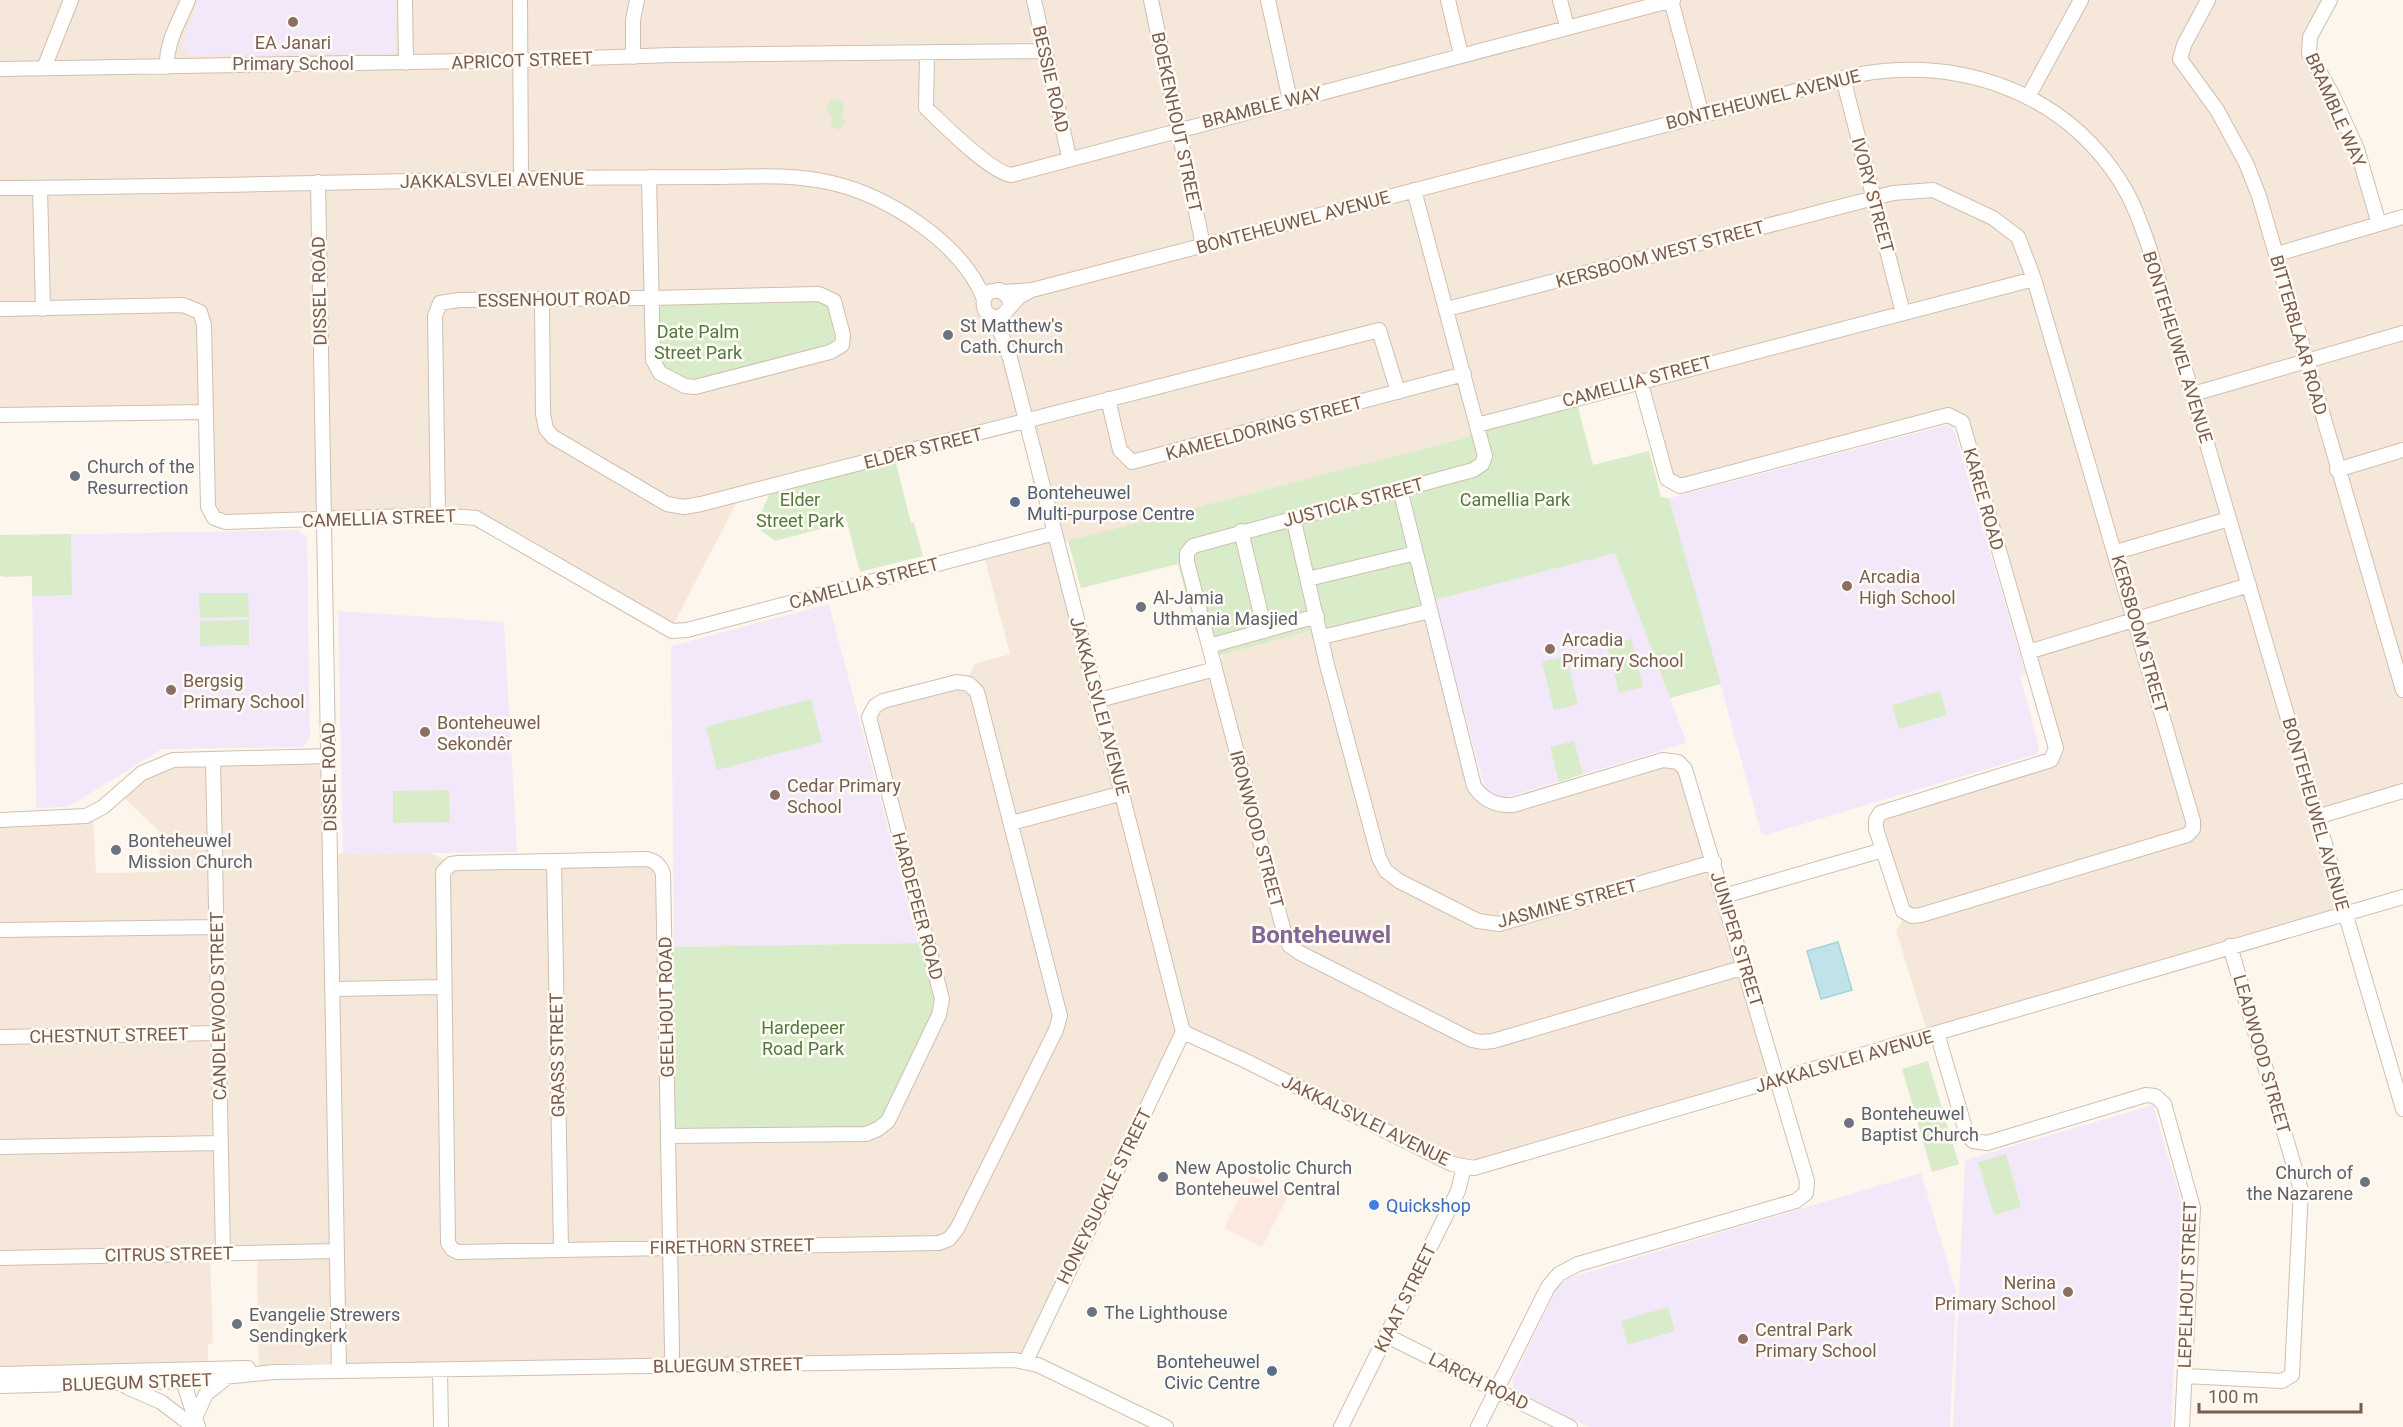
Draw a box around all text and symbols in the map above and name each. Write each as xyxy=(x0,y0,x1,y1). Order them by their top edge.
marker: EA Janari Primary School xyxy=(286,15,300,29)
street label: BESSIE ROAD xyxy=(1028,23,1074,135)
street label: BOEKENHOUT STREET xyxy=(1148,30,1206,214)
place label: EA Janari Primary School xyxy=(232,32,354,74)
street label: APRICOT STREET xyxy=(451,47,593,73)
street label: BRAMBLE WAY xyxy=(2301,50,2371,170)
street label: BONTEHEUWEL AVENUE xyxy=(1664,65,1862,133)
street label: BRAMBLE WAY xyxy=(1200,82,1324,132)
street label: IVORY STREET xyxy=(1848,135,1899,255)
street label: JAKKALSVLEI AVENUE xyxy=(400,168,584,192)
street label: BONTEHEUWEL AVENUE xyxy=(1194,186,1392,258)
street label: KERSBOOM WEST STREET xyxy=(1553,216,1767,292)
street label: DISSEL ROAD xyxy=(308,236,330,346)
street label: BONTEHEUWEL AVENUE xyxy=(2139,248,2217,446)
street label: BITTERBLAAR ROAD xyxy=(2266,252,2332,418)
street label: ESSENHOUT ROAD xyxy=(477,287,631,311)
place label: St Matthew's Cath. Church xyxy=(960,315,1063,357)
park label: Date Palm Street Park xyxy=(654,321,743,363)
marker: St Matthew's Cath. Church xyxy=(941,328,955,342)
street label: CAMELLIA STREET xyxy=(1560,351,1714,411)
street label: KAMEELDORING STREET xyxy=(1163,392,1365,464)
street label: ELDER STREET xyxy=(862,423,985,473)
street label: KAREE ROAD xyxy=(1959,445,2009,553)
place label: Church of the Resurrection xyxy=(87,456,195,498)
marker: Church of the Resurrection xyxy=(68,469,82,483)
street label: JUSTICIA STREET xyxy=(1280,473,1426,531)
place label: Bonteheuwel Multi-purpose Centre xyxy=(1027,482,1195,524)
park label: Elder Street Park xyxy=(756,489,845,531)
park label: Camellia Park xyxy=(1460,489,1571,510)
marker: Bonteheuwel Multi-purpose Centre xyxy=(1008,495,1022,509)
street label: CAMELLIA STREET xyxy=(302,505,457,531)
street label: CAMELLIA STREET xyxy=(787,553,941,613)
street label: KERSBOOM STREET xyxy=(2107,553,2173,716)
place label: Arcadia High School xyxy=(1859,566,1956,608)
marker: Arcadia High School xyxy=(1840,579,1854,593)
place label: Al-Jamia Uthmania Masjied xyxy=(1153,587,1298,629)
marker: Al-Jamia Uthmania Masjied xyxy=(1134,600,1148,614)
street label: JAKKALSVLEI AVENUE xyxy=(1066,614,1134,798)
place label: Arcadia Primary School xyxy=(1562,629,1684,671)
marker: Arcadia Primary School xyxy=(1543,642,1557,656)
place label: Bergsig Primary School xyxy=(183,670,305,712)
marker: Bergsig Primary School xyxy=(164,683,178,697)
place label: Bonteheuwel Sekondêr xyxy=(437,712,541,754)
street label: BONTEHEUWEL AVENUE xyxy=(2278,715,2354,913)
street label: DISSEL ROAD xyxy=(318,722,340,832)
marker: Bonteheuwel Sekondêr xyxy=(418,725,432,739)
street label: IRONWOOD STREET xyxy=(1226,748,1288,910)
place label: Cedar Primary School xyxy=(787,775,901,817)
marker: Cedar Primary School xyxy=(768,788,782,802)
place label: Bonteheuwel Mission Church xyxy=(128,830,253,872)
street label: HARDEPEER ROAD xyxy=(888,830,948,982)
marker: Bonteheuwel Mission Church xyxy=(109,843,123,857)
street label: JUNIPER STREET xyxy=(1706,869,1768,1009)
street label: JASMINE STREET xyxy=(1495,874,1640,932)
street label: CANDLEWOOD STREET xyxy=(206,911,230,1101)
district label: Bonteheuwel xyxy=(1251,921,1391,949)
street label: GEELHOUT ROAD xyxy=(654,936,678,1078)
street label: LEADWOOD STREET xyxy=(2229,972,2295,1136)
street label: GRASS STREET xyxy=(545,992,569,1118)
park label: Hardepeer Road Park xyxy=(761,1017,845,1059)
street label: CHESTNUT STREET xyxy=(29,1023,189,1047)
street label: JAKKALSVLEI AVENUE xyxy=(1752,1025,1936,1097)
street label: JAKKALSVLEI AVENUE xyxy=(1279,1070,1453,1170)
place label: Bonteheuwel Baptist Church xyxy=(1861,1103,1979,1145)
street label: HONEYSUCKLE STREET xyxy=(1052,1105,1156,1287)
marker: Bonteheuwel Baptist Church xyxy=(1842,1116,1856,1130)
place label: New Apostolic Church Bonteheuwel Central xyxy=(1175,1157,1352,1199)
place label: Church of the Nazarene xyxy=(2247,1162,2354,1204)
marker: New Apostolic Church Bonteheuwel Central xyxy=(1156,1170,1170,1184)
marker: Church of the Nazarene xyxy=(2358,1175,2372,1189)
place label: Quickshop xyxy=(1386,1195,1471,1216)
marker: Quickshop xyxy=(1367,1198,1381,1212)
street label: LEPELHOUT STREET xyxy=(2174,1201,2200,1369)
street label: FIRETHORN STREET xyxy=(650,1234,815,1258)
street label: KIAAT STREET xyxy=(1370,1240,1440,1355)
street label: CITRUS STREET xyxy=(104,1242,234,1266)
place label: Nerina Primary School xyxy=(1934,1272,2056,1314)
marker: Nerina Primary School xyxy=(2061,1285,2075,1299)
place label: The Lighthouse xyxy=(1104,1302,1228,1323)
place label: Evangelie Strewers Sendingkerk xyxy=(249,1304,400,1346)
marker: The Lighthouse xyxy=(1085,1305,1099,1319)
marker: Evangelie Strewers Sendingkerk xyxy=(230,1317,244,1331)
place label: Central Park Primary School xyxy=(1755,1319,1877,1361)
marker: Central Park Primary School xyxy=(1736,1332,1750,1346)
street label: LARCH ROAD xyxy=(1426,1348,1532,1414)
place label: Bonteheuwel Civic Centre xyxy=(1156,1351,1260,1393)
street label: BLUEGUM STREET xyxy=(653,1353,804,1377)
marker: Bonteheuwel Civic Centre xyxy=(1265,1364,1279,1378)
street label: BLUEGUM STREET xyxy=(61,1369,213,1395)
scale bar xyxy=(2199,1376,2361,1414)
text: 100 m xyxy=(2208,1386,2259,1407)

